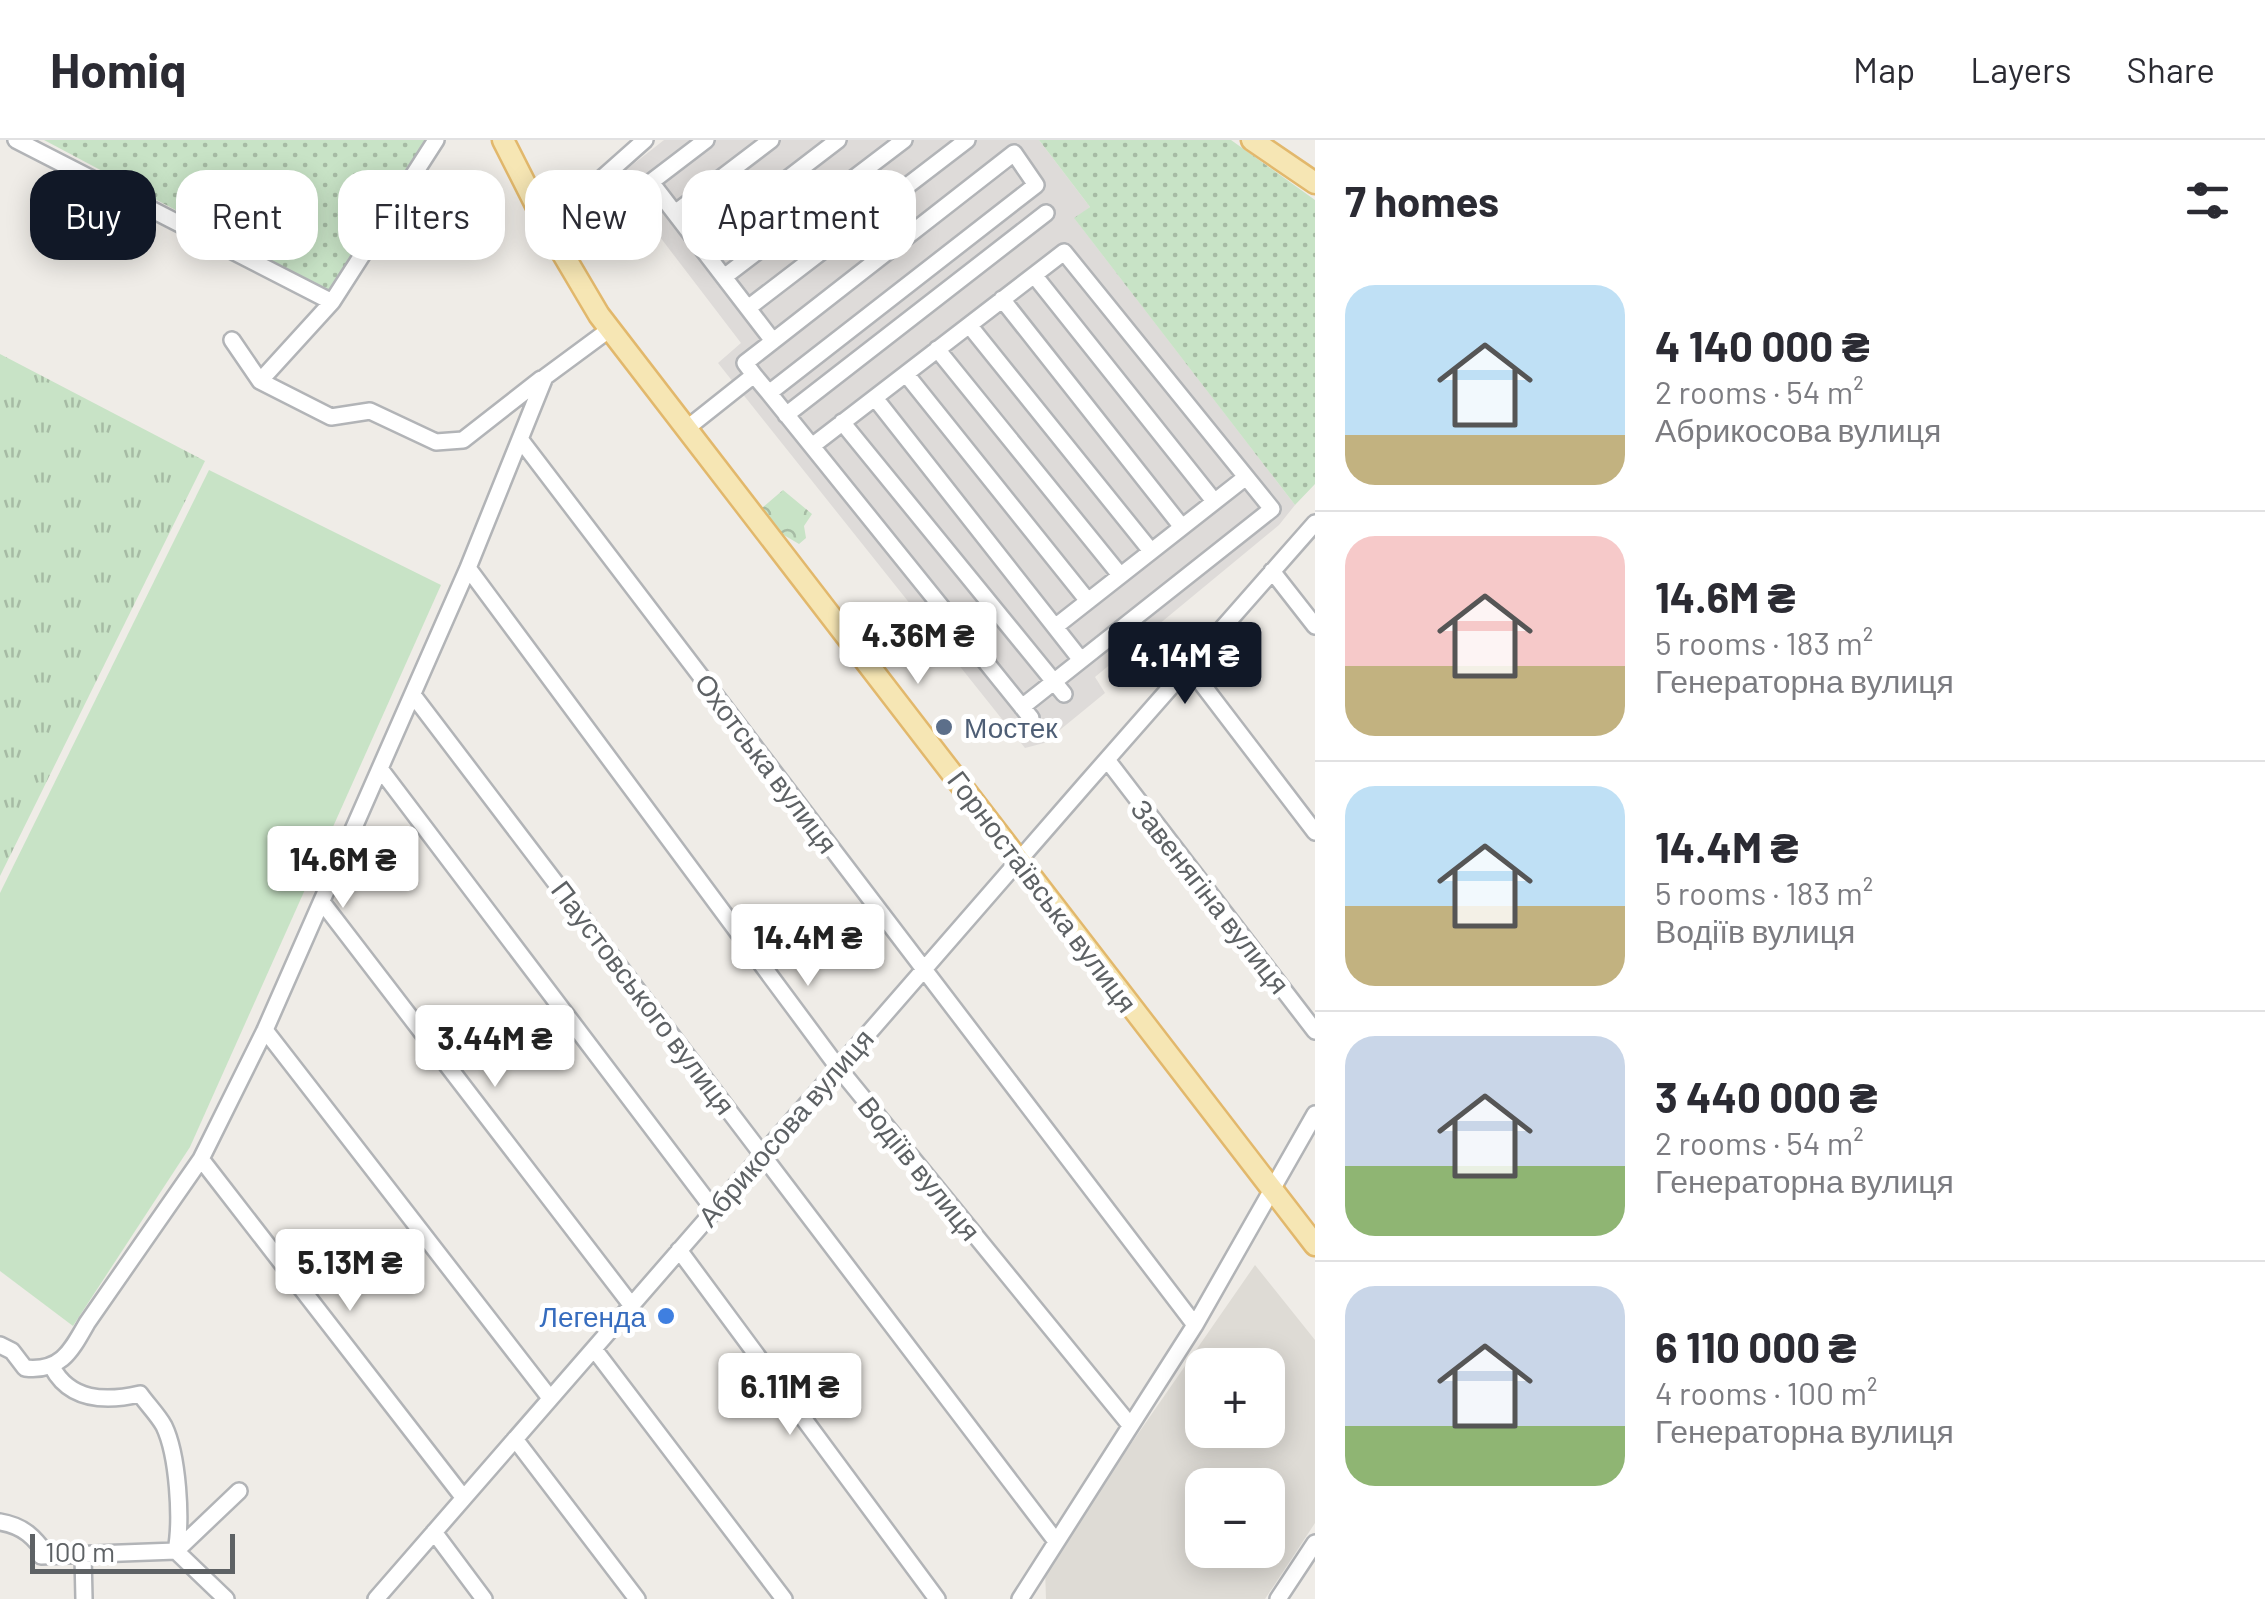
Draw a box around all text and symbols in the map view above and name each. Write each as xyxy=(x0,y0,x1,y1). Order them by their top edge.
text: Homiq xyxy=(50,40,186,98)
text: Map xyxy=(1853,48,1915,90)
text: Layers xyxy=(1970,48,2072,90)
text: Share xyxy=(2127,48,2215,90)
chip: Buy xyxy=(30,170,156,260)
chip: Rent xyxy=(176,170,318,260)
chip: Filters xyxy=(338,170,505,260)
chip: New xyxy=(525,170,662,260)
chip: Apartment xyxy=(682,170,916,260)
icon: filters xyxy=(2180,173,2235,228)
text: 7 homes xyxy=(1345,175,1499,225)
text: 4 140 000 ₴ xyxy=(1655,320,1870,370)
icon: home xyxy=(1425,325,1545,445)
text: 2 rooms · 54 m² xyxy=(1655,372,1864,410)
text: Абрикосова вулиця xyxy=(1655,410,1941,448)
text: 14.6M ₴ xyxy=(1655,571,1796,621)
icon: home xyxy=(1425,576,1545,696)
pin: 4.36M ₴ xyxy=(826,602,1010,687)
text: 4.36M ₴ xyxy=(861,615,975,653)
pin: 4.14M ₴ xyxy=(1093,622,1277,707)
text: 5 rooms · 183 m² xyxy=(1655,623,1873,661)
text: 4.14M ₴ xyxy=(1130,635,1240,673)
text: Генераторна вулиця xyxy=(1655,661,1954,699)
street label: Охотська вулиця xyxy=(688,666,846,860)
place label: Мостек xyxy=(964,710,1058,744)
marker: Мостек xyxy=(933,716,955,738)
street label: Горностаївська вулиця xyxy=(941,764,1145,1018)
street label: Завенягіна вулиця xyxy=(1125,792,1297,1000)
text: 14.4M ₴ xyxy=(1655,821,1798,871)
pin: 14.6M ₴ xyxy=(251,826,435,911)
icon: home xyxy=(1425,826,1545,946)
text: 14.6M ₴ xyxy=(289,839,397,877)
street label: Паустовського вулиця xyxy=(545,873,743,1121)
text: 5 rooms · 183 m² xyxy=(1655,873,1873,911)
pin: 14.4M ₴ xyxy=(716,904,900,989)
text: Водіїв вулиця xyxy=(1655,911,1855,949)
text: 14.4M ₴ xyxy=(753,917,863,955)
pin: 3.44M ₴ xyxy=(403,1005,587,1090)
text: 3.44M ₴ xyxy=(437,1018,553,1056)
street label: Абрикосова вулиця xyxy=(690,1021,880,1233)
text: 3 440 000 ₴ xyxy=(1655,1071,1877,1121)
icon: home xyxy=(1425,1076,1545,1196)
street label: Водіїв вулиця xyxy=(852,1089,988,1247)
text: 2 rooms · 54 m² xyxy=(1655,1123,1864,1161)
text: Генераторна вулиця xyxy=(1655,1161,1954,1199)
pin: 5.13M ₴ xyxy=(258,1229,442,1314)
text: 5.13M ₴ xyxy=(297,1242,403,1280)
place label: Легенда xyxy=(540,1299,646,1333)
marker: Легенда xyxy=(655,1305,677,1327)
text: 6 110 000 ₴ xyxy=(1655,1321,1857,1371)
icon: home xyxy=(1425,1326,1545,1446)
map controls xyxy=(1185,1348,1285,1568)
button: + xyxy=(1185,1348,1285,1448)
pin: 6.11M ₴ xyxy=(698,1353,882,1438)
text: 6.11M ₴ xyxy=(740,1366,840,1404)
text: 4 rooms · 100 m² xyxy=(1655,1373,1877,1411)
text: Генераторна вулиця xyxy=(1655,1411,1954,1449)
button: − xyxy=(1185,1468,1285,1568)
scale bar xyxy=(30,1529,235,1574)
text: 100 m xyxy=(45,1534,115,1568)

